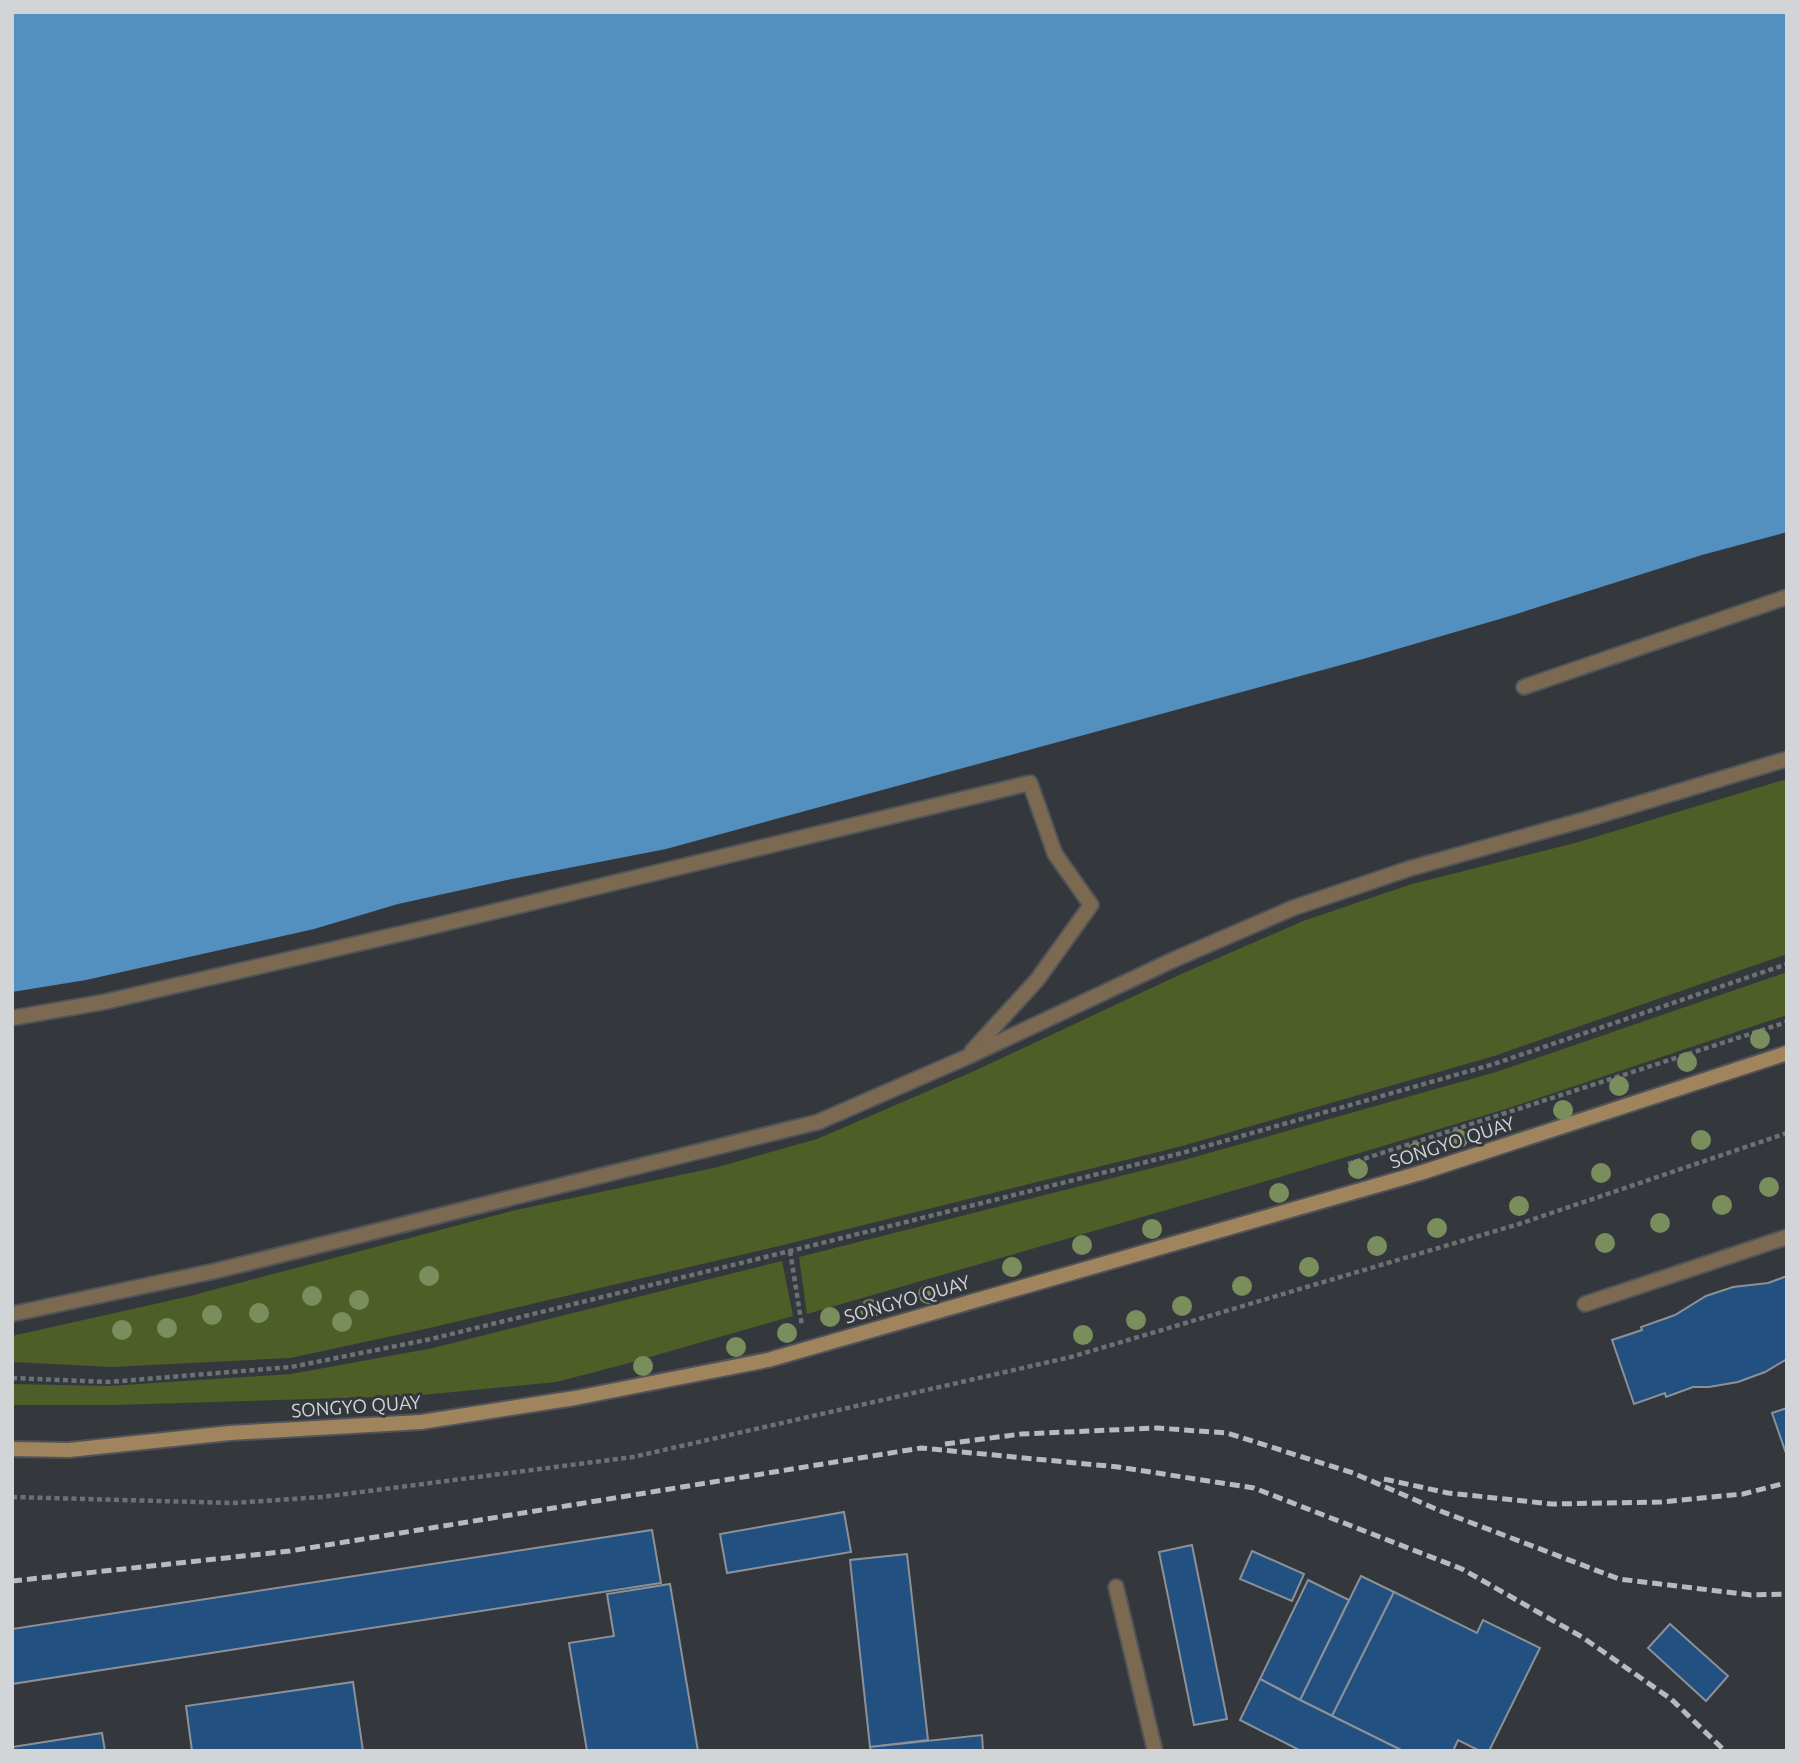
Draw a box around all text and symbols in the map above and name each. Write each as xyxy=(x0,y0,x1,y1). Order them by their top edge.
street label: SONGYO QUAY xyxy=(1387,1111,1517,1173)
street label: SONGYO QUAY xyxy=(841,1271,973,1327)
street label: SONGYO QUAY xyxy=(290,1390,422,1422)

